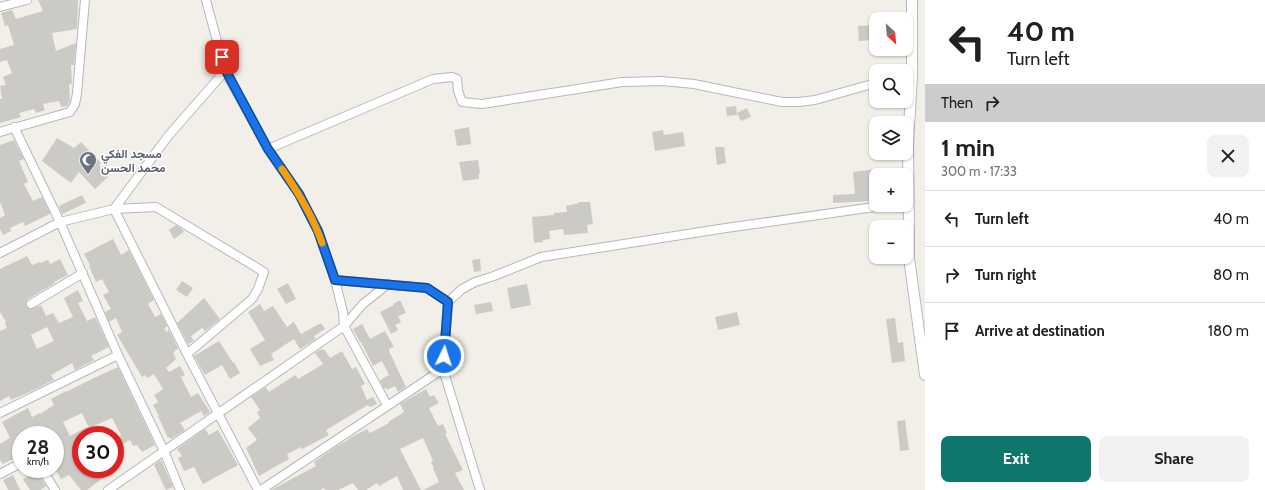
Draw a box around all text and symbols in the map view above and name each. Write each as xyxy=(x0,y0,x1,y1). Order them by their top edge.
north arrow xyxy=(869,12,913,56)
map controls xyxy=(869,12,913,264)
text: 40 m xyxy=(1007,14,1075,48)
icon: left xyxy=(941,16,993,68)
pin xyxy=(205,40,239,74)
icon: arrive xyxy=(211,46,233,68)
text: Turn left xyxy=(1007,48,1070,70)
button: search xyxy=(869,64,913,108)
icon: right xyxy=(981,92,1003,114)
text: Then xyxy=(941,94,973,112)
button: layers xyxy=(869,116,913,160)
text: 1 min xyxy=(941,133,995,162)
button: close xyxy=(1207,135,1249,177)
place label: مسجد الفكي محمد الحسن xyxy=(101,146,166,175)
mosque icon: مسجد الفكي محمد الحسن xyxy=(78,150,98,175)
text: 300 m · 17:33 xyxy=(941,163,1017,179)
button: + xyxy=(869,168,913,212)
icon: left xyxy=(941,208,963,230)
text: Turn left xyxy=(975,210,1029,228)
text: 40 m xyxy=(1213,210,1249,228)
button: − xyxy=(869,220,913,264)
icon: right xyxy=(941,264,963,286)
text: Turn right xyxy=(975,266,1036,284)
text: 80 m xyxy=(1213,266,1249,284)
icon: arrive xyxy=(941,320,963,342)
text: Arrive at destination xyxy=(975,322,1105,340)
text: 180 m xyxy=(1208,322,1249,340)
position arrow xyxy=(423,335,465,377)
speed limit sign: 30 xyxy=(72,426,124,478)
text: 28 xyxy=(27,435,49,459)
button: Exit xyxy=(941,436,1091,482)
button: Share xyxy=(1099,436,1249,482)
text: km/h xyxy=(27,455,49,468)

